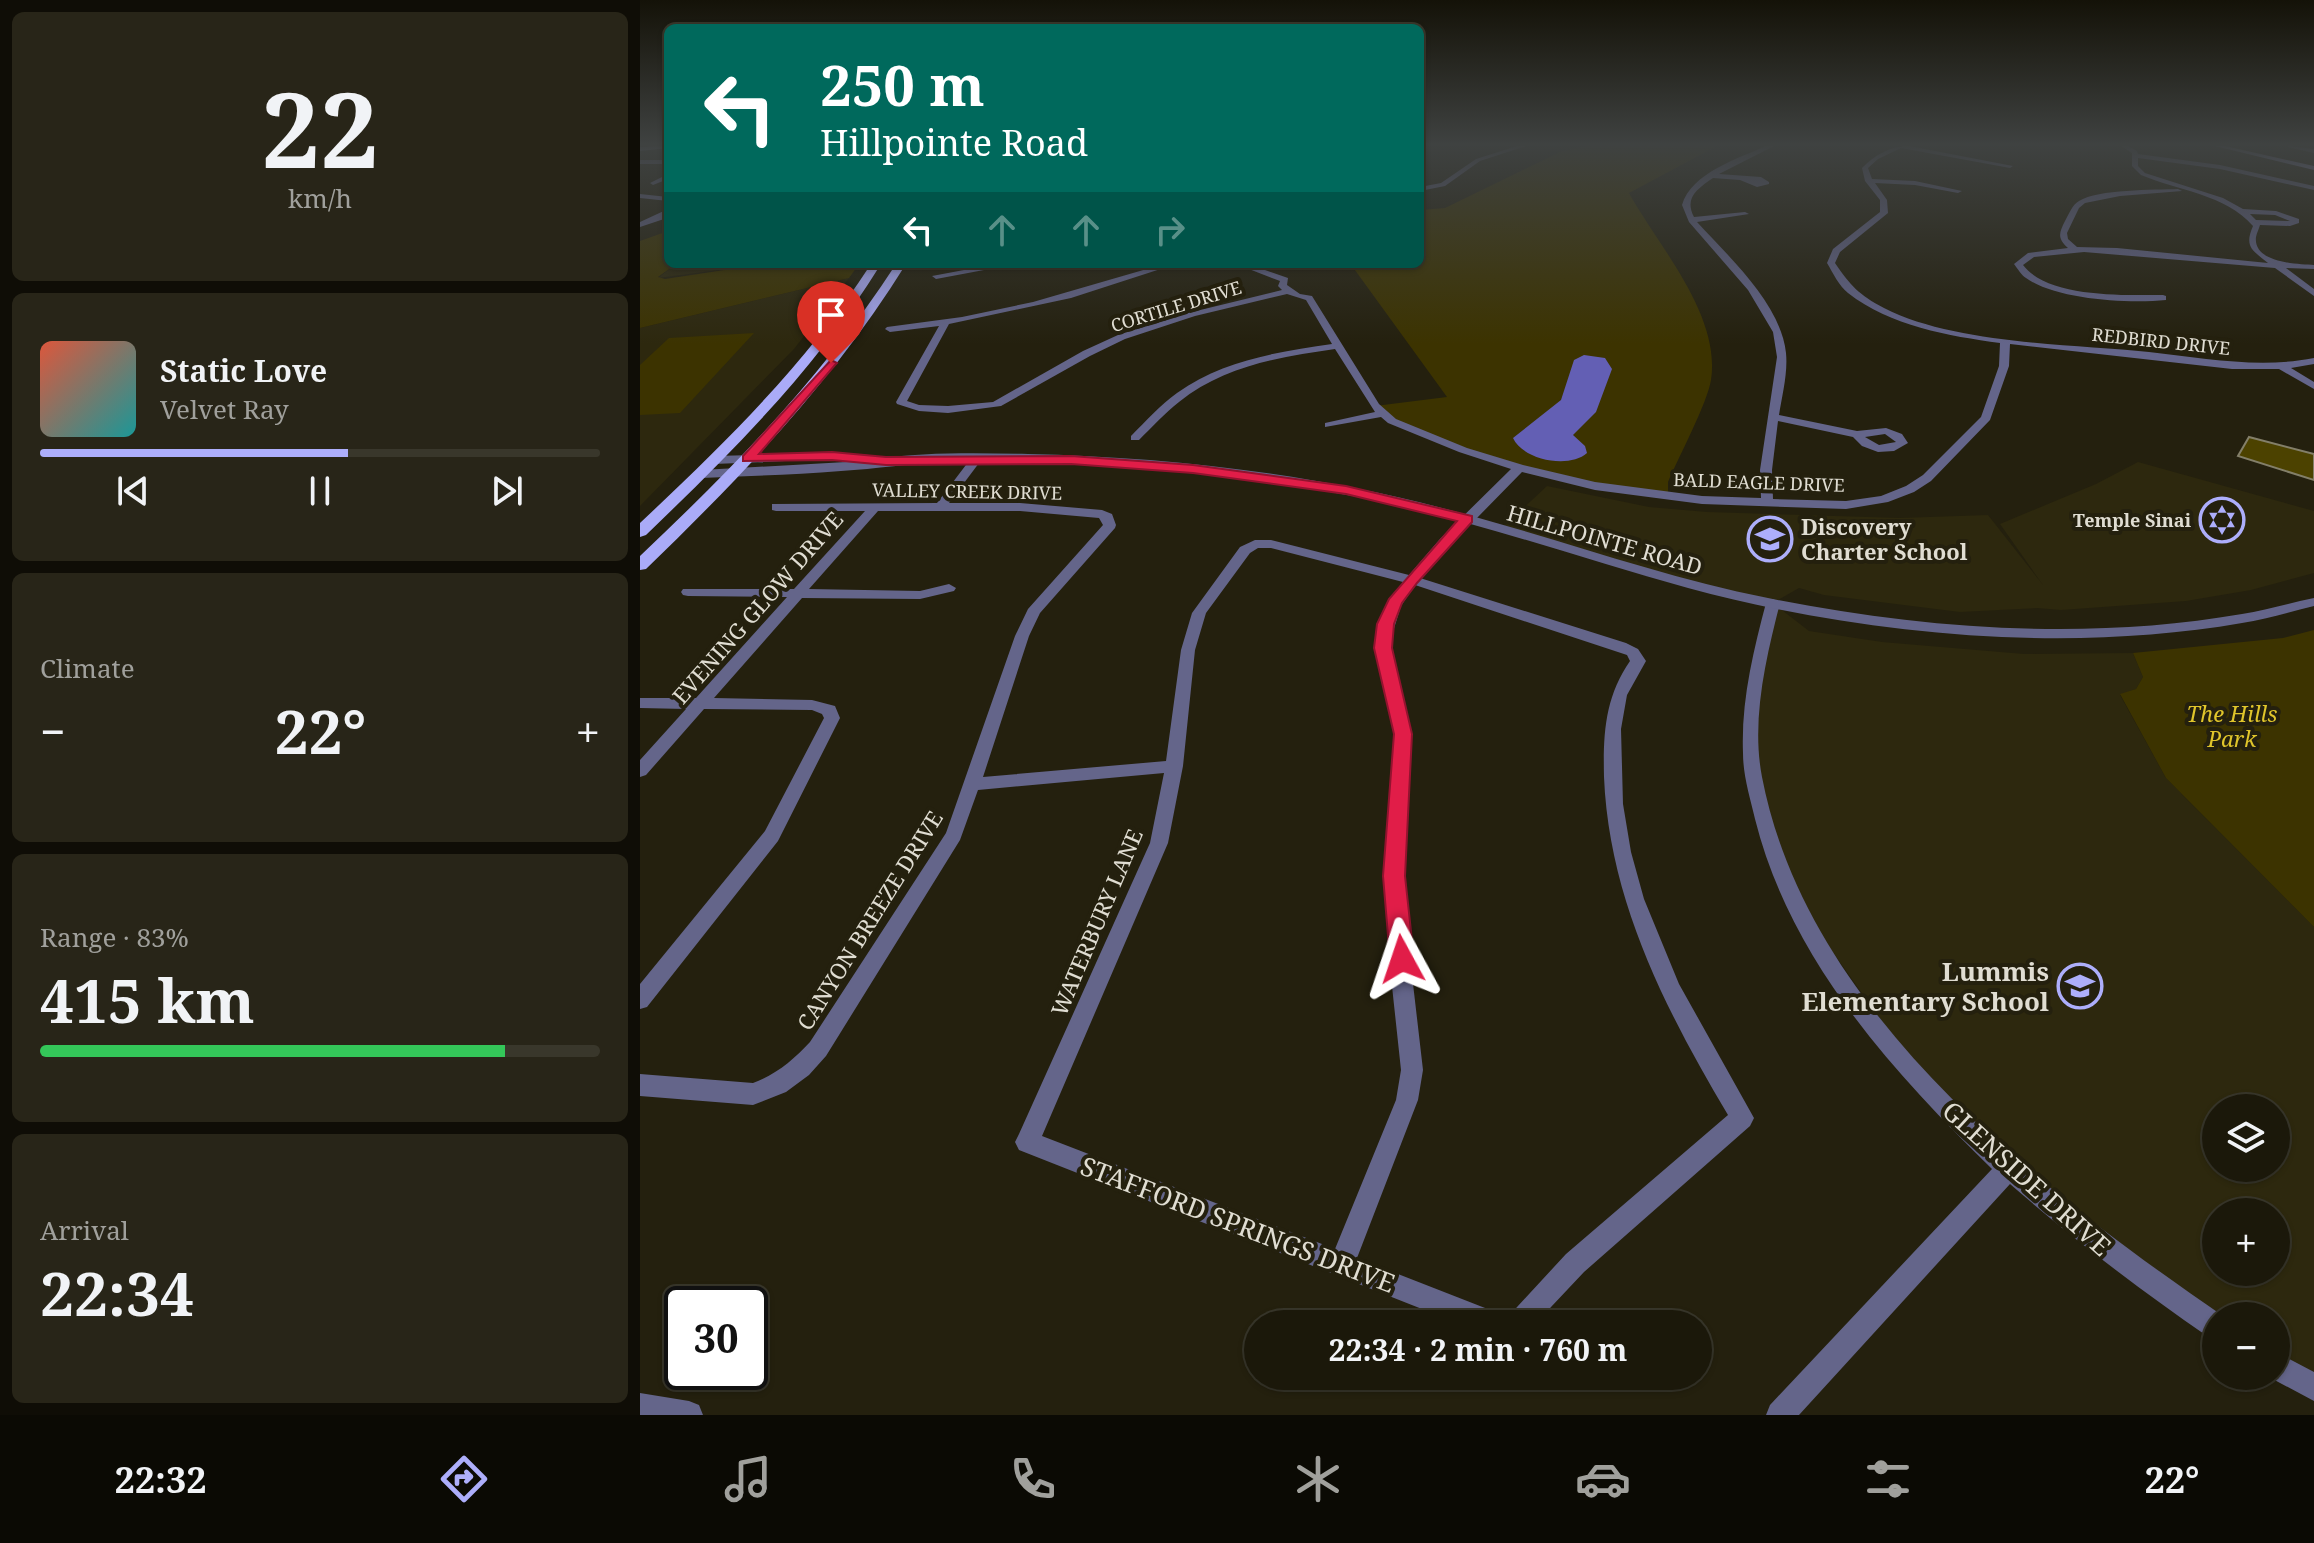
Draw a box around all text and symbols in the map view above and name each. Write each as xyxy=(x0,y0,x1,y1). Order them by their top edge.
text: 250 m xyxy=(820,46,985,122)
icon: left xyxy=(688,56,792,160)
text: 22 xyxy=(261,57,379,198)
text: Hillpointe Road xyxy=(820,118,1088,167)
text: km/h xyxy=(288,180,352,216)
icon: left xyxy=(896,208,940,252)
icon: ahead xyxy=(980,208,1024,252)
icon: ahead xyxy=(1064,208,1108,252)
icon: right xyxy=(1148,208,1192,252)
street label: CORTILE DRIVE xyxy=(1108,275,1244,337)
pin xyxy=(797,281,865,363)
icon: arrive xyxy=(809,293,853,337)
street label: REDBIRD DRIVE xyxy=(2091,322,2231,360)
text: Static Love xyxy=(160,350,327,391)
text: Velvet Ray xyxy=(160,391,289,427)
street label: BALD EAGLE DRIVE xyxy=(1673,467,1845,497)
icon: previous xyxy=(111,469,155,513)
icon: pause xyxy=(298,469,342,513)
icon: next xyxy=(485,469,529,513)
street label: VALLEY CREEK DRIVE xyxy=(872,477,1062,505)
synagogue icon: Temple Sinai xyxy=(2198,496,2246,544)
street label: HILLPOINTE ROAD xyxy=(1504,497,1706,581)
street label: EVENING GLOW DRIVE xyxy=(665,504,849,710)
place label: Temple Sinai xyxy=(2073,508,2192,532)
place label: Discovery Charter School xyxy=(1801,511,1968,566)
school or university icon: Discovery Charter School xyxy=(1746,515,1794,563)
text: Climate xyxy=(40,650,135,686)
text: 22° xyxy=(275,690,366,772)
park label: The Hills Park xyxy=(2187,698,2277,753)
text: − xyxy=(40,701,65,761)
text: + xyxy=(575,701,600,761)
street label: CANYON BREEZE DRIVE xyxy=(789,805,949,1035)
street label: WATERBURY LANE xyxy=(1043,824,1149,1020)
position arrow xyxy=(1360,917,1444,1001)
text: Range · 83% xyxy=(40,919,189,955)
place label: Lummis Elementary School xyxy=(1801,953,2049,1019)
text: 415 km xyxy=(40,959,255,1041)
school or university icon: Lummis Elementary School xyxy=(2056,962,2104,1010)
street label: GLENSIDE DRIVE xyxy=(1935,1092,2119,1264)
map controls xyxy=(2202,1094,2290,1390)
button: layers xyxy=(2202,1094,2290,1182)
street label: STAFFORD SPRINGS DRIVE xyxy=(1076,1147,1400,1301)
button: + xyxy=(2202,1198,2290,1286)
text: Arrival xyxy=(40,1212,129,1248)
text: 22:34 xyxy=(40,1252,194,1334)
speed limit sign: 30 xyxy=(664,1286,768,1390)
button: − xyxy=(2202,1302,2290,1390)
text: 22:34 · 2 min · 760 m xyxy=(1329,1329,1627,1370)
icon: directions xyxy=(436,1451,492,1507)
icon: music xyxy=(720,1451,776,1507)
icon: phone xyxy=(1005,1451,1061,1507)
icon: climate xyxy=(1290,1451,1346,1507)
icon: car xyxy=(1575,1451,1631,1507)
icon: filters xyxy=(1860,1451,1916,1507)
text: 22:32 xyxy=(114,1455,207,1504)
text: 22° xyxy=(2144,1455,2200,1504)

